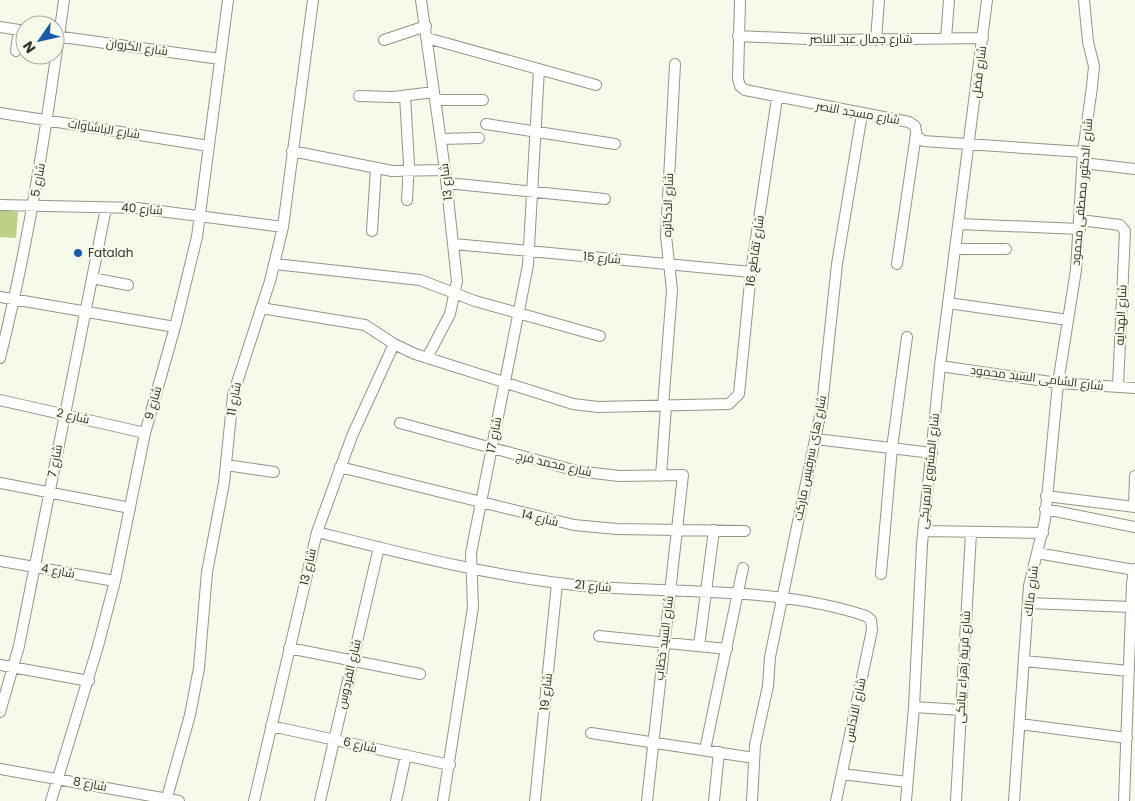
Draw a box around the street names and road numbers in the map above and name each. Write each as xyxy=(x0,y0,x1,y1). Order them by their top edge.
street label: شارع جمال عبد الناصر xyxy=(809,30,912,47)
street label: شارع الكروان xyxy=(105,34,169,59)
street label: شارع فضل xyxy=(967,45,990,99)
street label: شارع مسجد النصر xyxy=(814,97,901,128)
street label: شارع الباشاوات xyxy=(67,114,141,143)
street label: شارع الدكتور مصطفى محمود xyxy=(1067,117,1096,266)
street label: شارع 5 xyxy=(26,162,49,198)
street label: شارع 13 xyxy=(435,162,456,202)
street label: شارع الدكاتره xyxy=(658,173,677,237)
street label: شارع 40 xyxy=(121,199,163,218)
street label: شارع تقاطع 16 xyxy=(741,214,768,288)
street label: شارع 15 xyxy=(582,247,622,268)
street label: شارع الهدايه xyxy=(1110,284,1131,346)
street label: شارع الشامى السيد محمود xyxy=(969,361,1105,394)
street label: شارع 11 xyxy=(222,381,245,417)
street label: شارع 9 xyxy=(140,384,165,422)
street label: شارع هاى سرفيس ماركت xyxy=(789,394,830,522)
street label: شارع 2 xyxy=(55,403,91,428)
street label: شارع المشروع الامريكى xyxy=(914,412,943,530)
street label: شارع 17 xyxy=(482,415,505,455)
street label: شارع 7 xyxy=(43,443,66,479)
street label: شارع محمد فرج xyxy=(515,447,594,480)
street label: شارع 14 xyxy=(520,505,561,530)
street label: شارع 13 xyxy=(295,547,320,587)
street label: شارع 4 xyxy=(40,559,76,582)
street label: شارع مالك xyxy=(1019,565,1042,617)
street label: شارع 21 xyxy=(574,575,612,596)
street label: شارع السيد خطاب xyxy=(650,595,677,681)
street label: شارع قرية زهراء بيانكى xyxy=(951,610,974,724)
street label: شارع الفردوس xyxy=(332,637,365,710)
street label: شارع 19 xyxy=(535,672,556,712)
street label: شارع الاندلس xyxy=(839,676,870,744)
street label: شارع 6 xyxy=(342,733,379,756)
street label: شارع 8 xyxy=(72,772,108,795)

